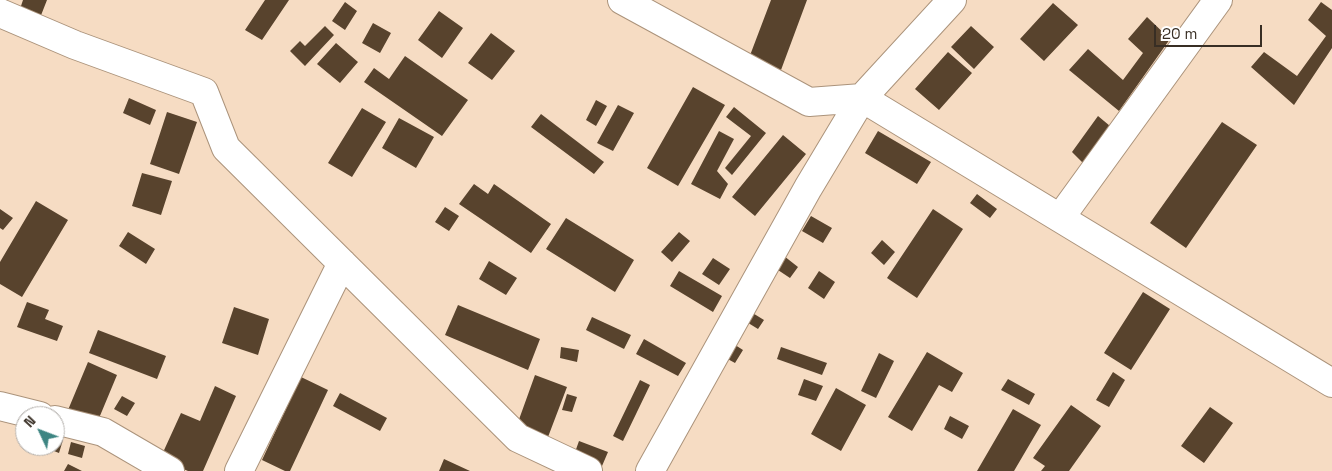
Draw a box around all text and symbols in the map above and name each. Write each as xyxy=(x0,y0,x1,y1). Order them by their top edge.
scale bar xyxy=(1157,15,1264,47)
text: 20 m xyxy=(1162,24,1197,43)
north arrow xyxy=(15,406,65,456)
text: N xyxy=(20,412,40,431)

